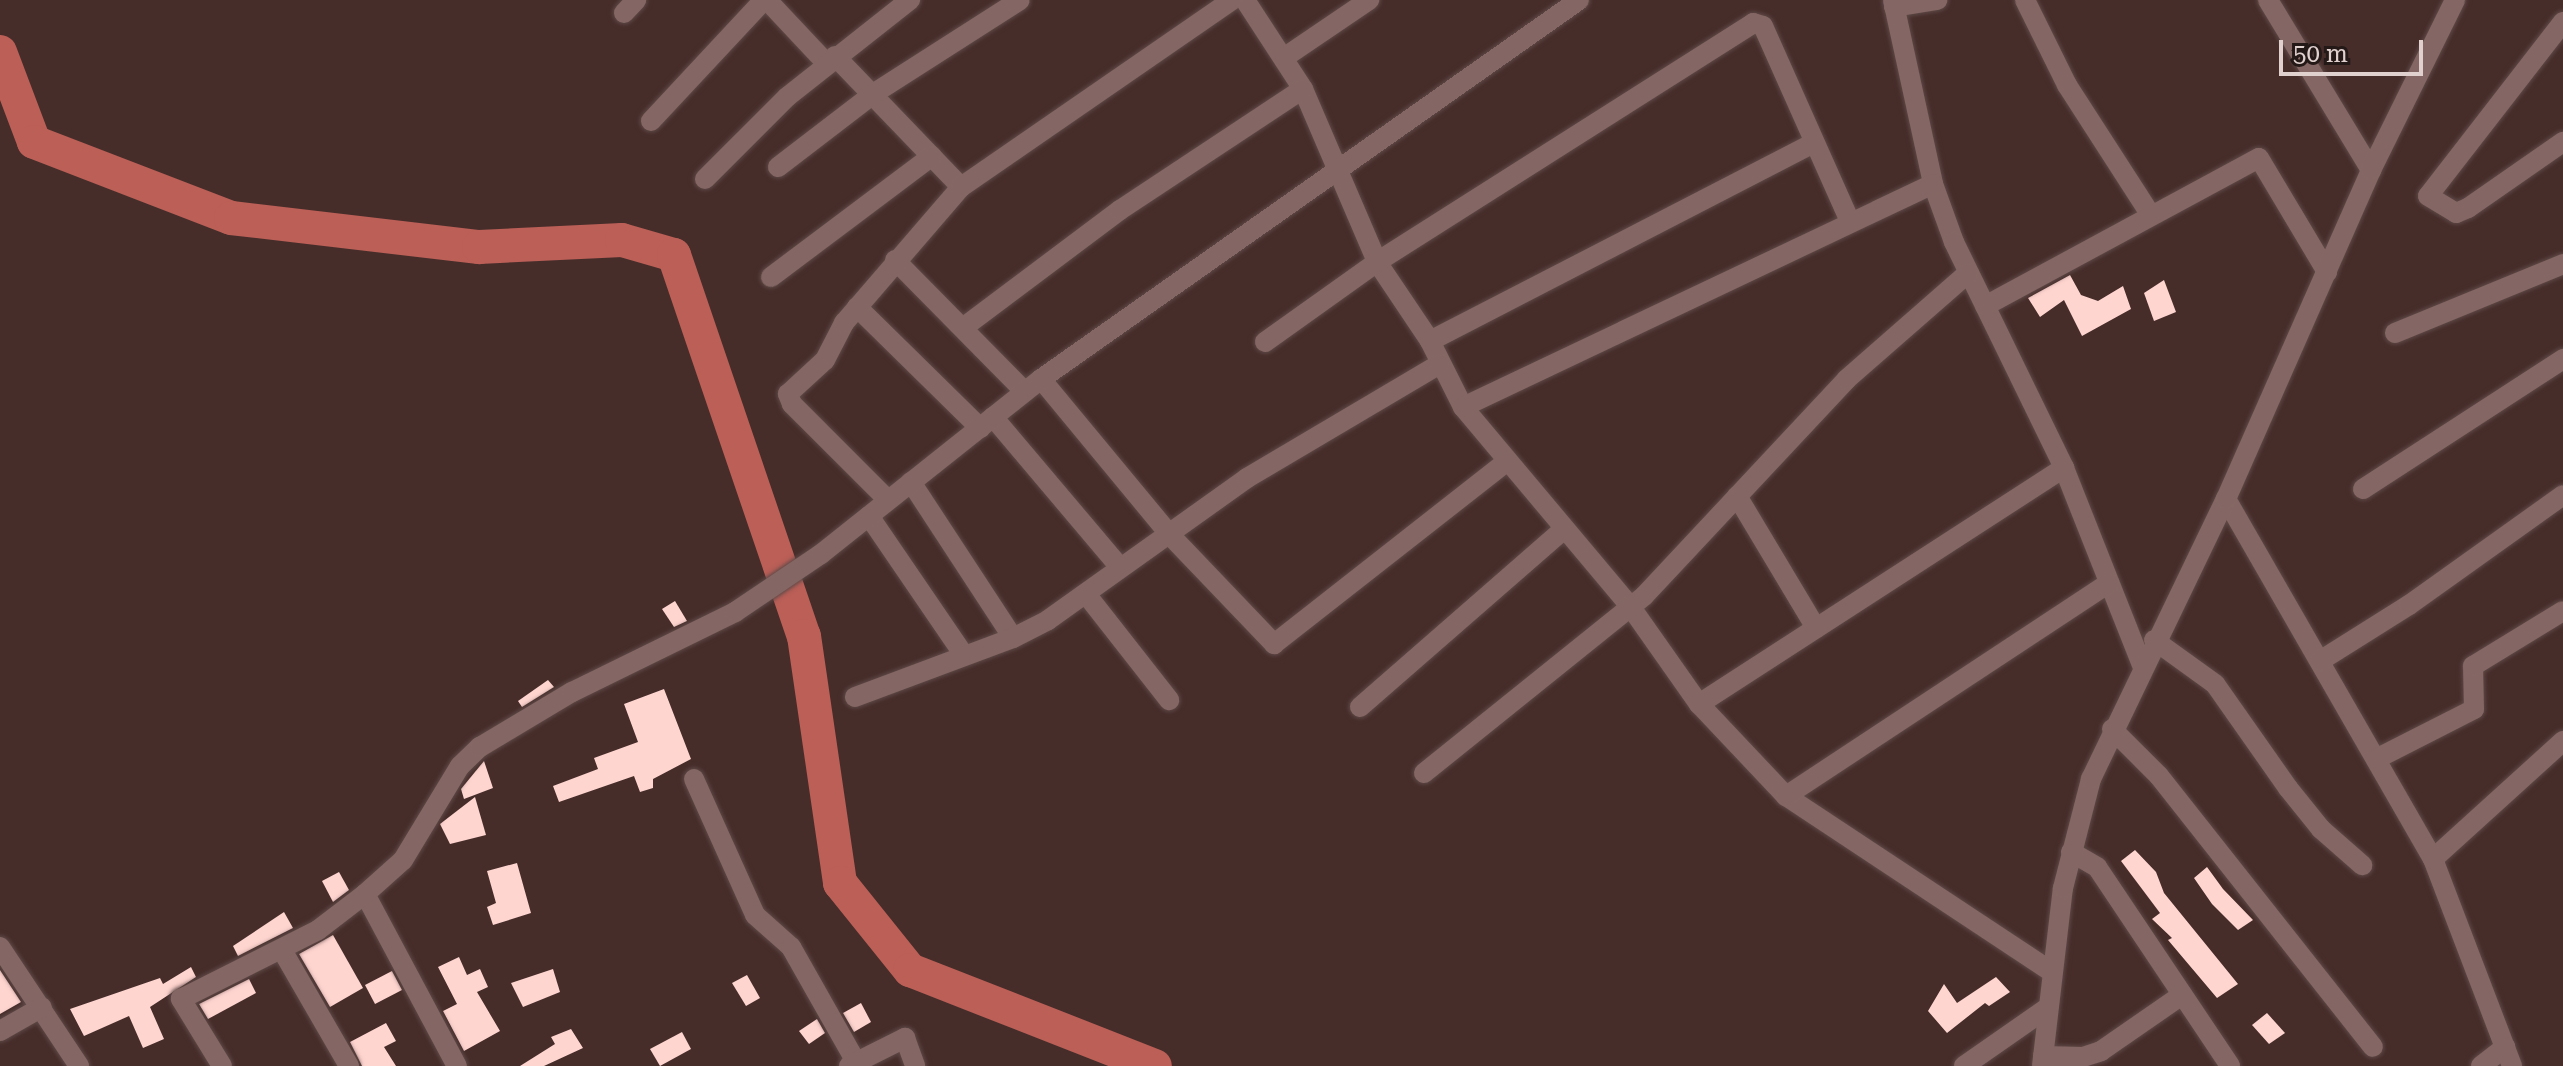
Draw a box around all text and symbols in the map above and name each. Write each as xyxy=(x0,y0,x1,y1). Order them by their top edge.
scale bar xyxy=(2283,24,2427,74)
text: 50 m xyxy=(2293,40,2348,68)

